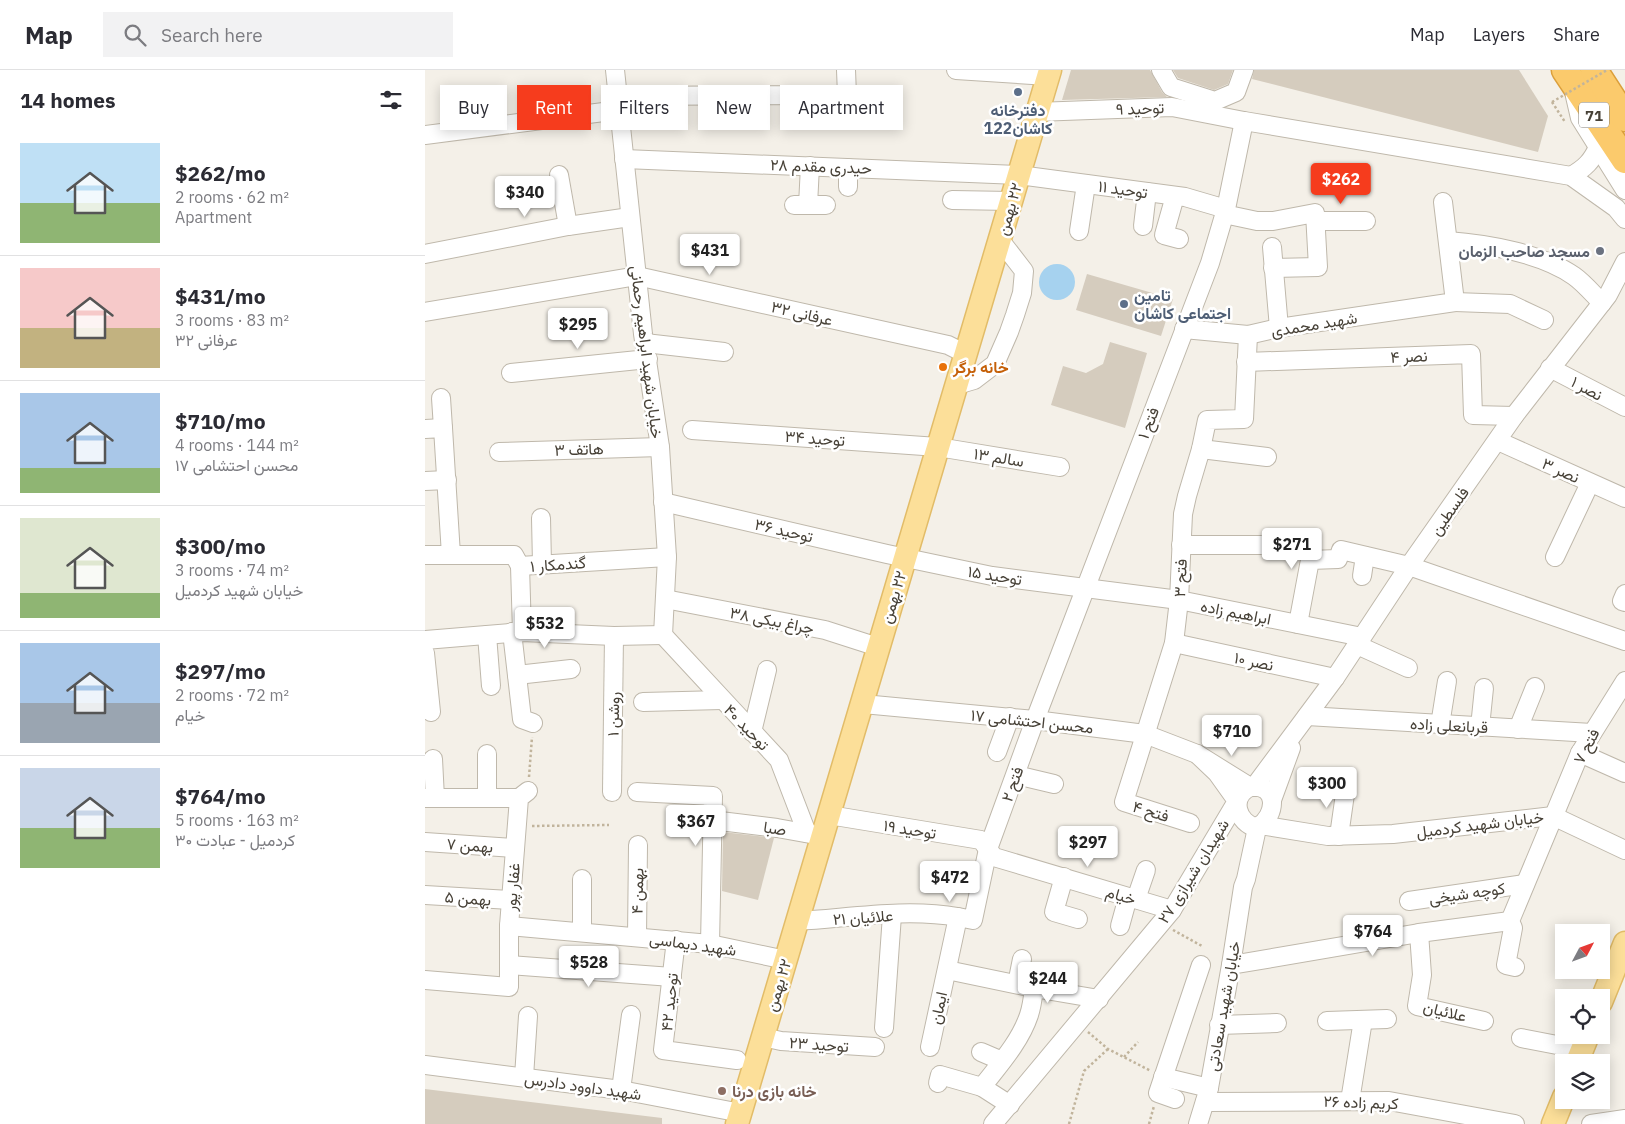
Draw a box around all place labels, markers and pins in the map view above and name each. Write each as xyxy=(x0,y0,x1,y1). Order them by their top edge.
marker: دفترخانه 122کاشان xyxy=(1012,86,1024,98)
place label: دفترخانه 122کاشان xyxy=(984,100,1052,138)
pin: $262 xyxy=(1311,162,1371,205)
pin: $340 xyxy=(495,176,555,218)
pin: $431 xyxy=(680,234,740,276)
place label: مسجد صاحب الزمان xyxy=(1459,241,1590,262)
marker: مسجد صاحب الزمان xyxy=(1594,245,1606,257)
place label: تامین اجتماعی کاشان xyxy=(1134,285,1231,323)
marker: تامین اجتماعی کاشان xyxy=(1118,298,1130,310)
pin: $295 xyxy=(548,308,608,350)
place label: خانه برگر xyxy=(952,357,1009,378)
marker: خانه برگر xyxy=(937,361,949,373)
pin: $271 xyxy=(1262,528,1322,570)
pin: $532 xyxy=(515,606,575,649)
pin: $710 xyxy=(1202,714,1262,757)
pin: $300 xyxy=(1297,766,1357,809)
pin: $367 xyxy=(666,804,726,847)
pin: $297 xyxy=(1058,826,1118,868)
pin: $472 xyxy=(920,860,980,903)
pin: $764 xyxy=(1343,914,1403,957)
pin: $528 xyxy=(559,946,619,988)
pin: $244 xyxy=(1018,962,1078,1004)
place label: خانه بازی درنا xyxy=(732,1081,817,1102)
marker: خانه بازی درنا xyxy=(716,1085,728,1097)

